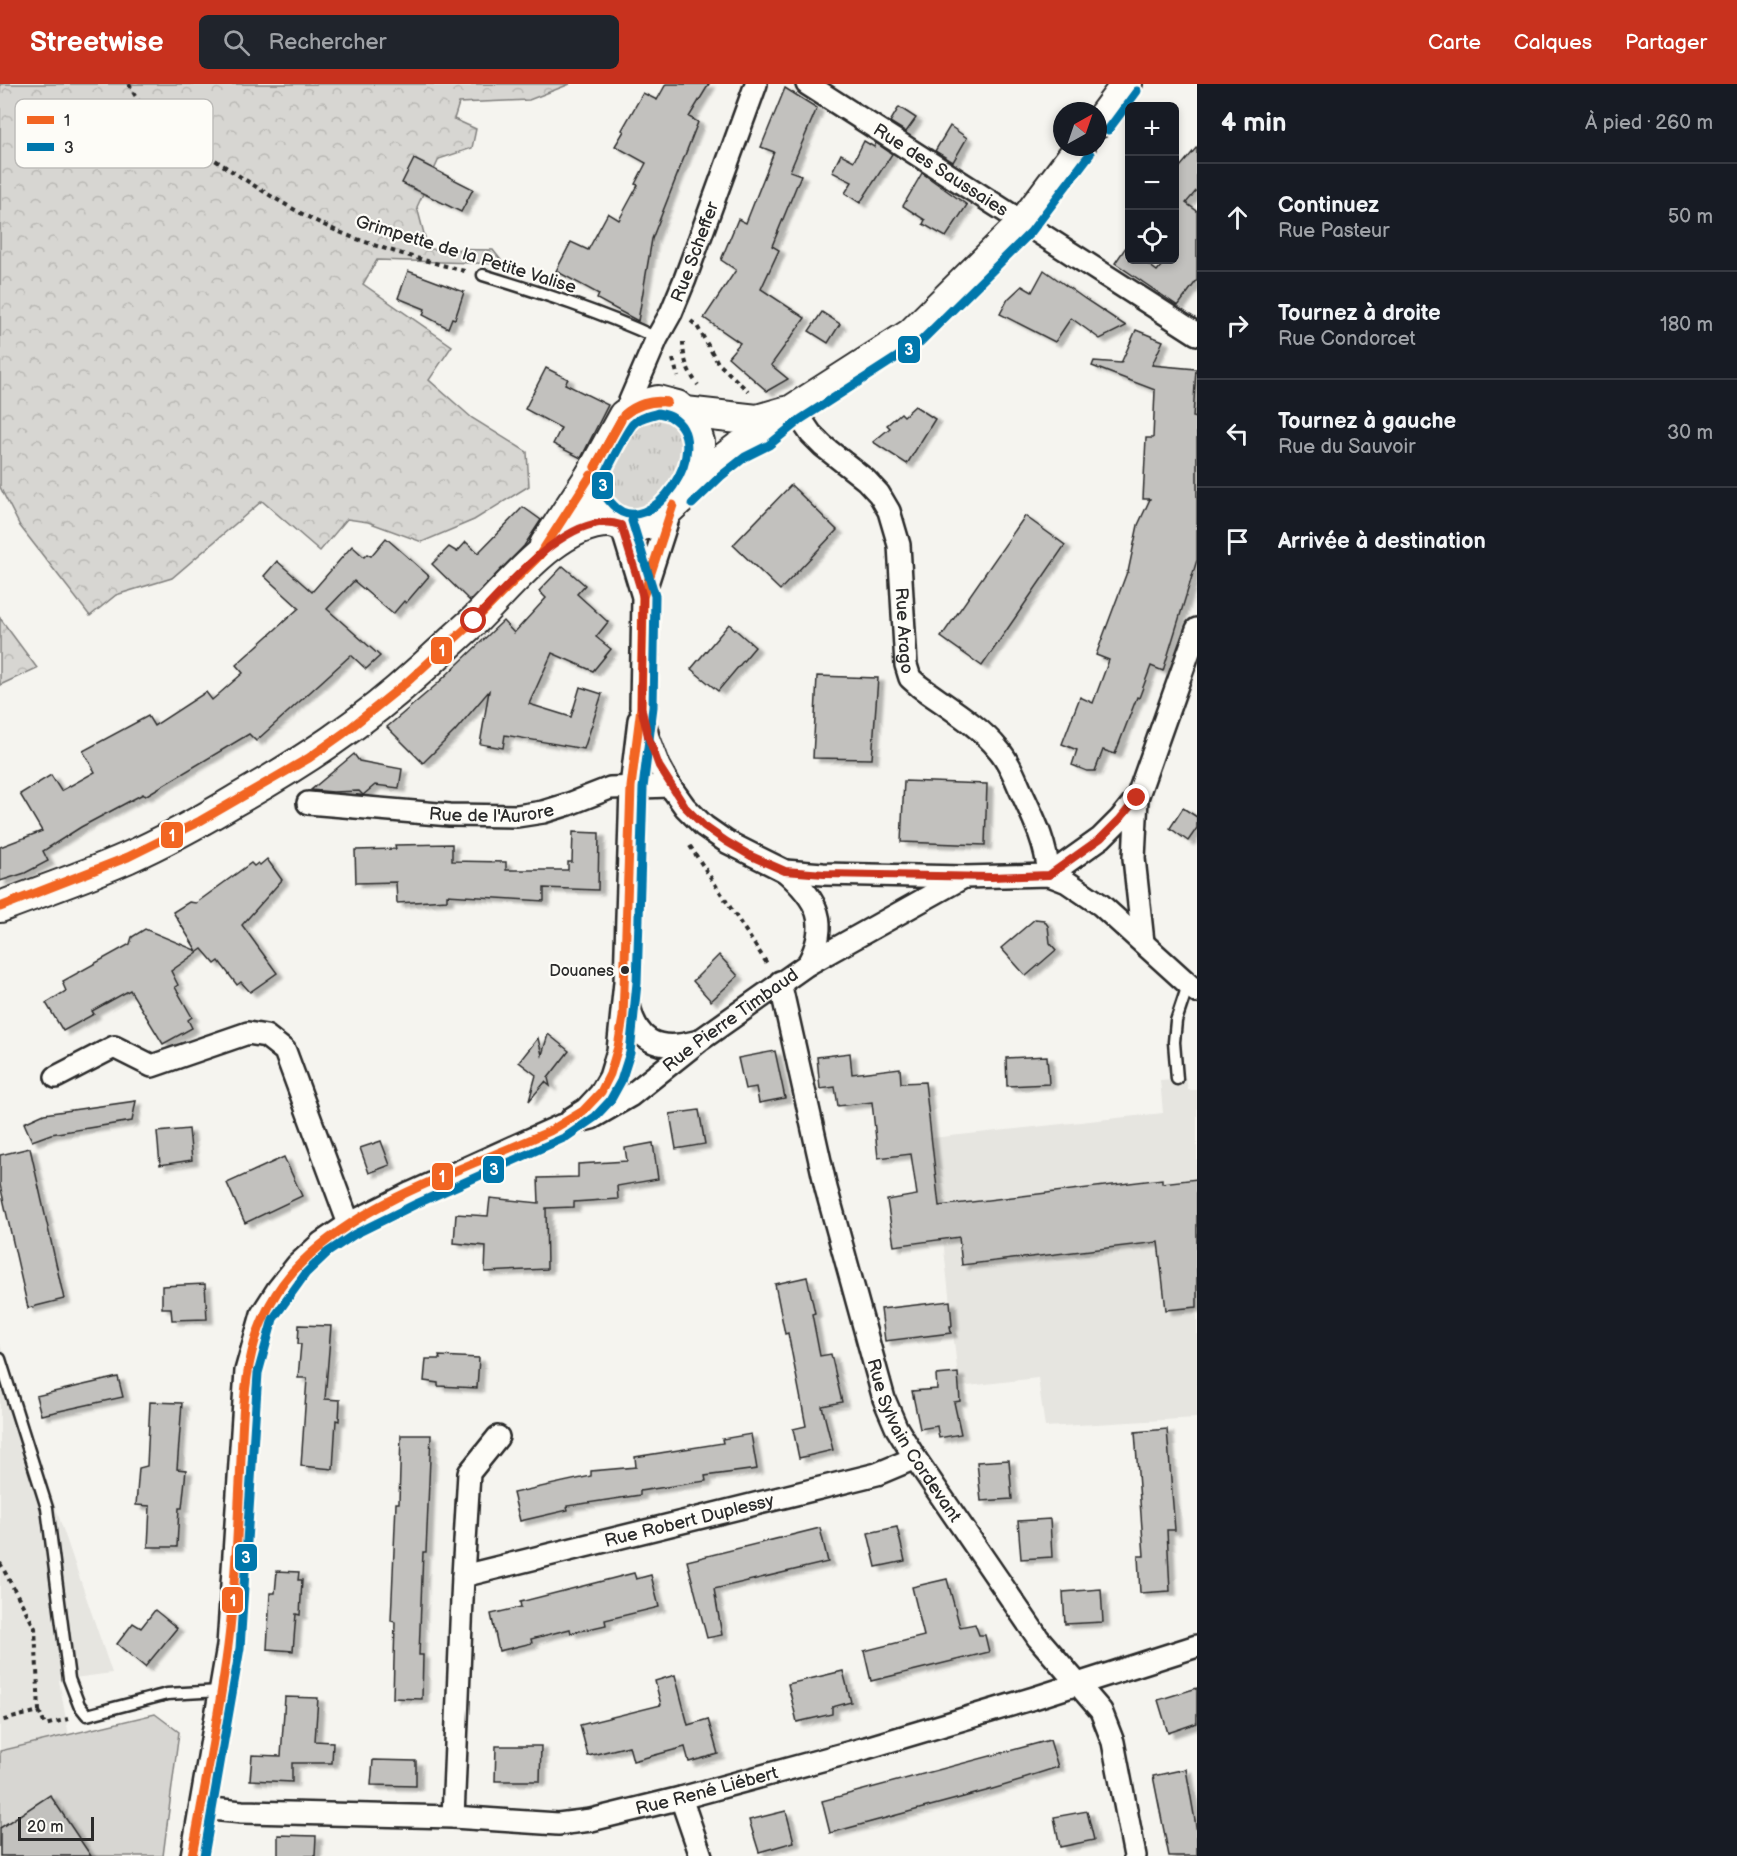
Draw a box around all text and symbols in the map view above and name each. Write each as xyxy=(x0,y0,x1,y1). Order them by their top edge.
search box xyxy=(199,15,619,69)
text: Streetwise xyxy=(30,26,163,59)
icon: search xyxy=(220,26,253,59)
text: Rechercher xyxy=(268,29,386,56)
text: Carte xyxy=(1428,30,1481,55)
text: Calques xyxy=(1514,30,1592,55)
text: Partager xyxy=(1625,30,1707,55)
legend xyxy=(15,99,213,168)
north arrow xyxy=(1053,102,1107,156)
map controls xyxy=(1125,102,1179,264)
button: + xyxy=(1125,102,1179,156)
text: 4 min xyxy=(1221,108,1286,139)
text: À pied · 260 m xyxy=(1585,111,1713,135)
text: 1 xyxy=(64,112,70,131)
street label: Rue des Saussaies xyxy=(869,119,1012,221)
text: 3 xyxy=(64,139,74,158)
button: − xyxy=(1125,156,1179,210)
text: Continuez xyxy=(1278,192,1379,219)
street label: Rue Scheffer xyxy=(667,199,723,305)
icon: ahead xyxy=(1221,201,1254,234)
text: 50 m xyxy=(1668,205,1713,229)
button: locate xyxy=(1125,210,1179,264)
street label: Grimpette de la Petite Valise xyxy=(353,211,579,298)
text: Rue Pasteur xyxy=(1278,219,1389,243)
text: Tournez à droite xyxy=(1278,300,1441,327)
icon: right xyxy=(1221,309,1254,342)
text: 180 m xyxy=(1660,313,1713,337)
text: Rue Condorcet xyxy=(1278,327,1416,351)
line badge: 3 xyxy=(897,335,921,364)
text: 3 xyxy=(904,341,914,360)
text: Tournez à gauche xyxy=(1278,408,1456,435)
icon: left xyxy=(1221,417,1254,450)
text: 30 m xyxy=(1667,421,1713,445)
text: Rue du Sauvoir xyxy=(1278,435,1415,459)
line badge: 3 xyxy=(591,471,614,500)
text: 3 xyxy=(598,477,608,496)
icon: arrive xyxy=(1221,525,1254,558)
text: Arrivée à destination xyxy=(1278,528,1486,555)
street label: Rue Arago xyxy=(890,587,918,677)
route start xyxy=(460,607,486,633)
line badge: 1 xyxy=(430,636,453,665)
text: 1 xyxy=(439,642,445,661)
route end xyxy=(1123,784,1149,810)
street label: Rue de l'Aurore xyxy=(428,799,557,827)
line badge: 1 xyxy=(160,821,184,849)
text: 1 xyxy=(169,827,175,846)
place label: Douanes xyxy=(549,962,614,981)
marker: Douanes xyxy=(619,964,631,976)
street label: Rue Pierre Timbaud xyxy=(659,964,802,1077)
line badge: 3 xyxy=(482,1155,505,1184)
text: 3 xyxy=(489,1161,499,1180)
line badge: 1 xyxy=(431,1162,454,1191)
text: 1 xyxy=(439,1168,445,1187)
street label: Rue Sylvain Cordevant xyxy=(862,1356,966,1527)
street label: Rue Robert Duplessy xyxy=(602,1490,777,1552)
line badge: 3 xyxy=(234,1543,258,1572)
text: 3 xyxy=(241,1549,251,1568)
line badge: 1 xyxy=(221,1586,244,1614)
text: 1 xyxy=(230,1592,236,1611)
street label: Rue René Liébert xyxy=(633,1762,781,1820)
scale bar xyxy=(18,1814,94,1842)
text: 20 m xyxy=(27,1818,63,1837)

